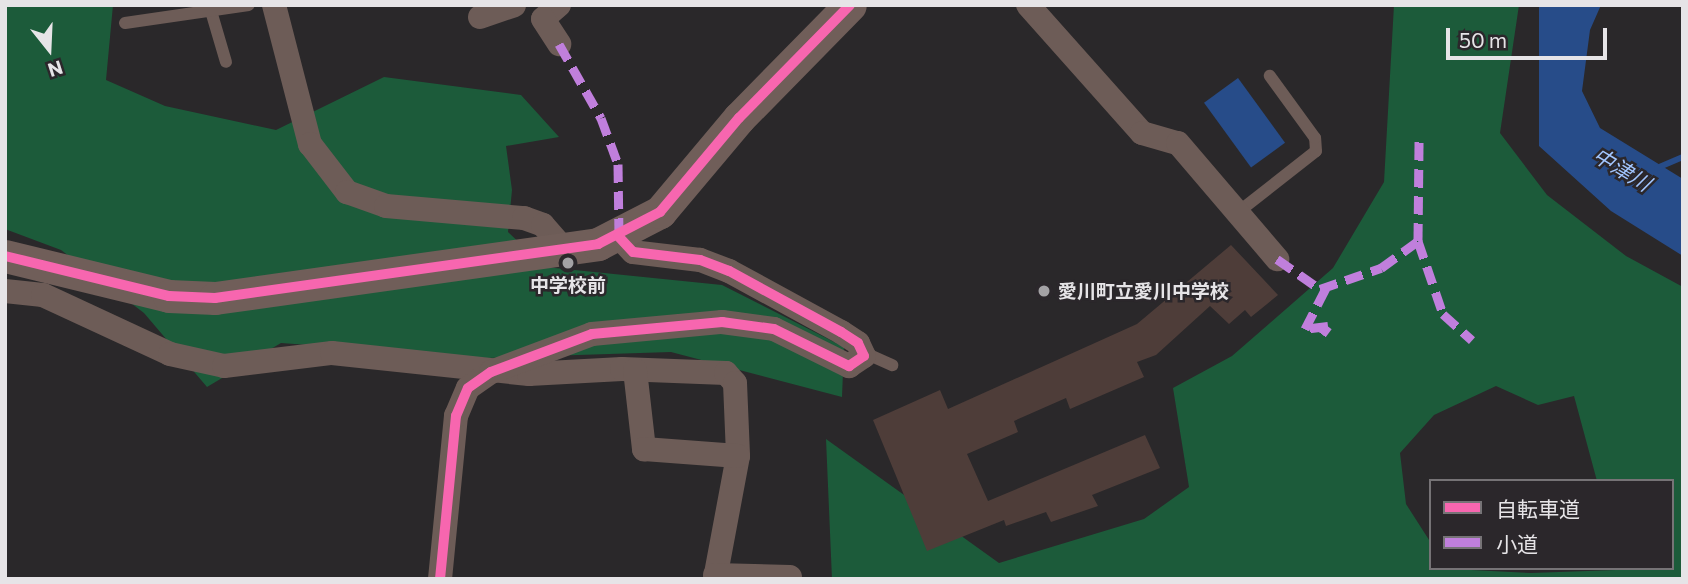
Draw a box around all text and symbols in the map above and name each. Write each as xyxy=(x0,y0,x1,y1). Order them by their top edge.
north arrow xyxy=(14,14,84,84)
scale bar xyxy=(1450,14,1611,58)
text: 50 m xyxy=(1459,27,1507,52)
text: N xyxy=(45,56,66,83)
water label: 中津川 xyxy=(1589,142,1655,196)
marker: 中学校前 xyxy=(560,255,576,271)
place label: 中学校前 xyxy=(530,274,606,296)
place label: 愛川町立愛川中学校 xyxy=(1058,280,1229,302)
marker: 愛川町立愛川中学校 xyxy=(1036,283,1052,299)
legend xyxy=(1429,479,1674,570)
text: 自転車道 xyxy=(1496,496,1580,521)
text: 小道 xyxy=(1496,531,1538,556)

